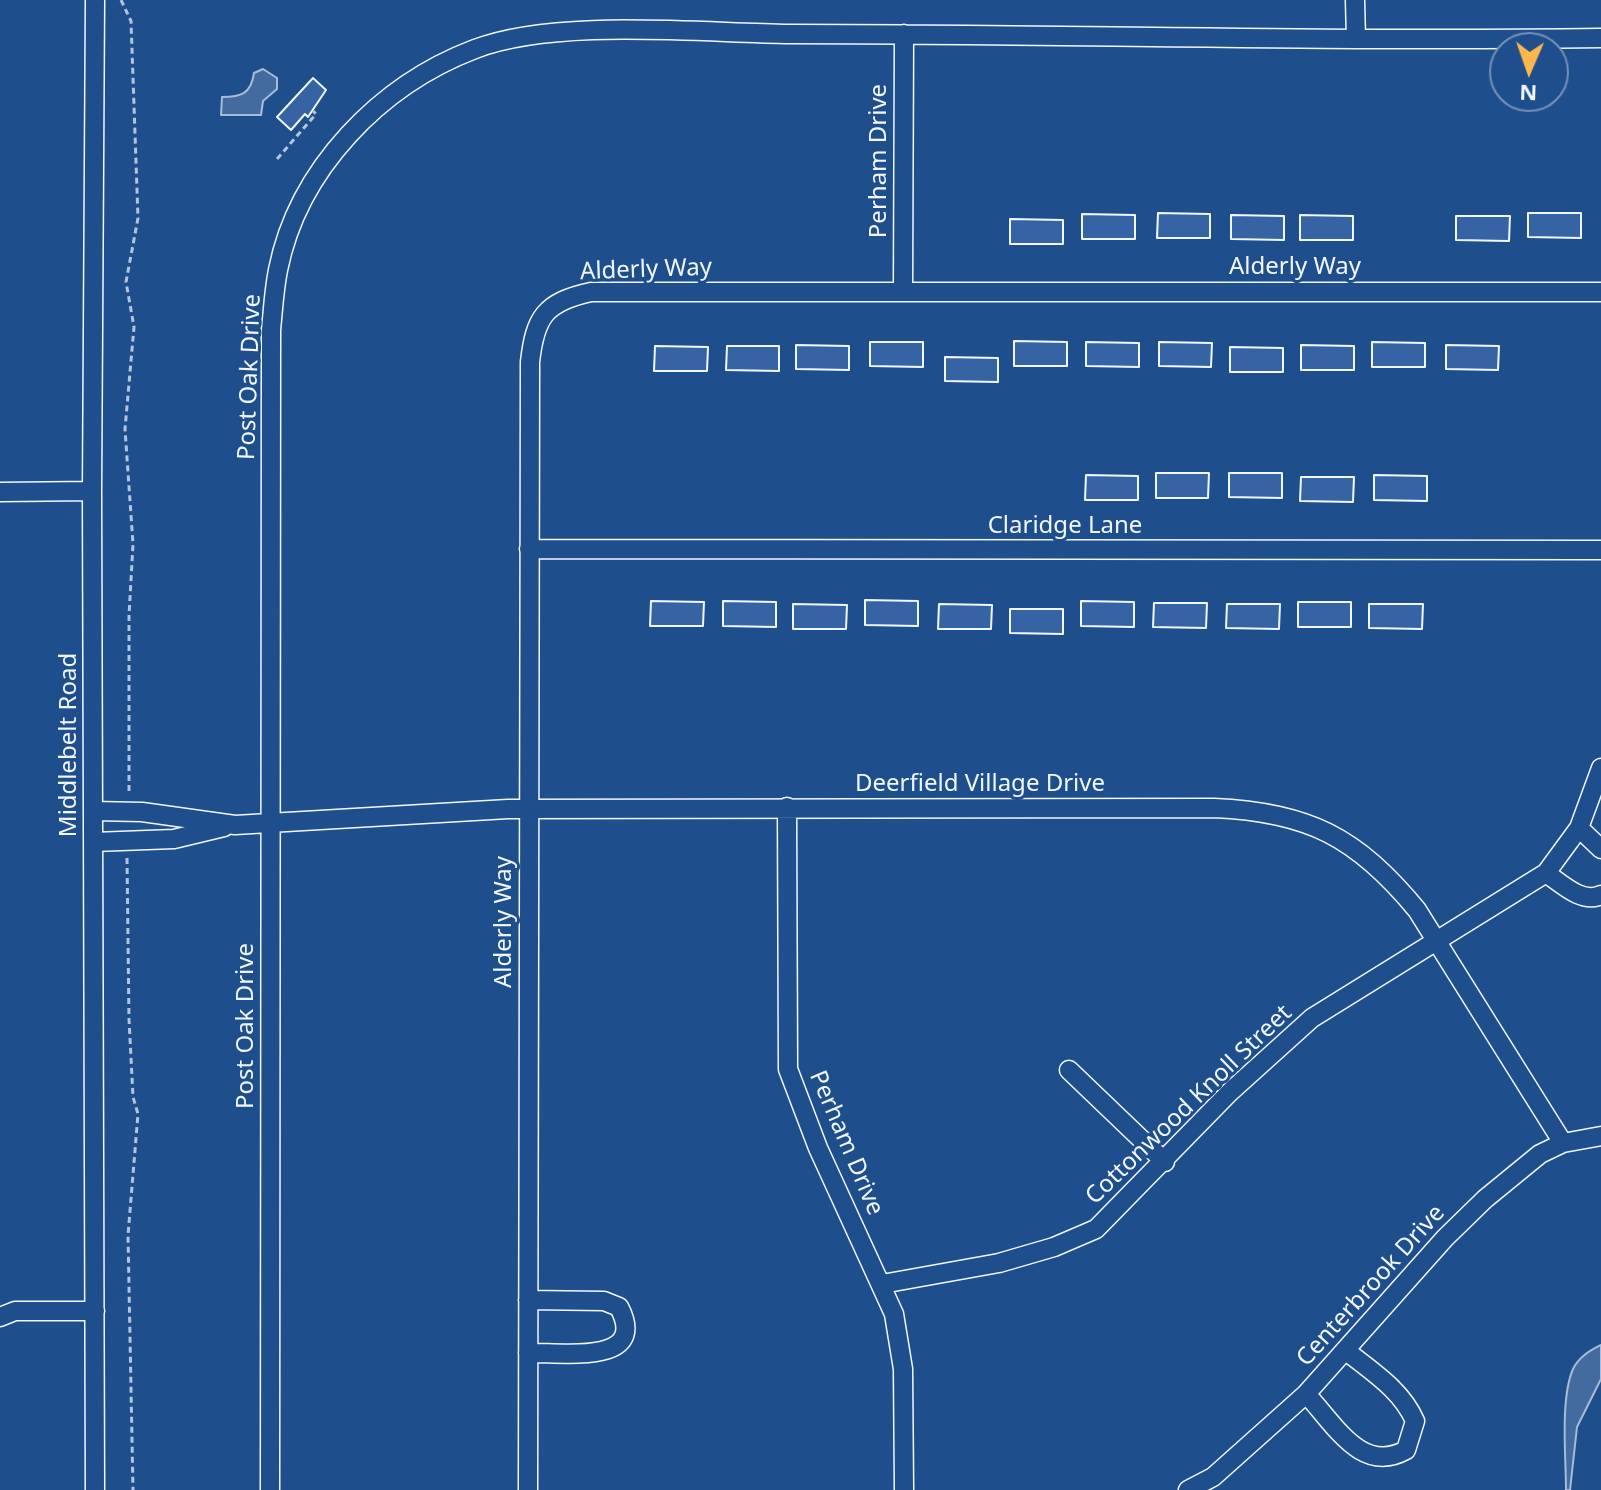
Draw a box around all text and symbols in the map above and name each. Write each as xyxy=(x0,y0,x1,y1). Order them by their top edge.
north arrow xyxy=(1489,32,1569,112)
text: N xyxy=(1519,79,1538,109)
street label: Perham Drive xyxy=(865,84,893,238)
street label: Alderly Way xyxy=(580,253,712,287)
street label: Alderly Way xyxy=(1229,253,1361,281)
street label: Post Oak Drive xyxy=(233,294,267,460)
street label: Claridge Lane xyxy=(988,512,1142,540)
street label: Middlebelt Road xyxy=(55,653,83,837)
street label: Deerfield Village Drive xyxy=(855,770,1105,798)
street label: Alderly Way xyxy=(490,856,518,988)
street label: Post Oak Drive xyxy=(232,943,260,1109)
street label: Cottonwood Knoll Street xyxy=(1080,999,1298,1211)
street label: Perham Drive xyxy=(803,1066,889,1220)
street label: Centerbrook Drive xyxy=(1291,1199,1451,1373)

